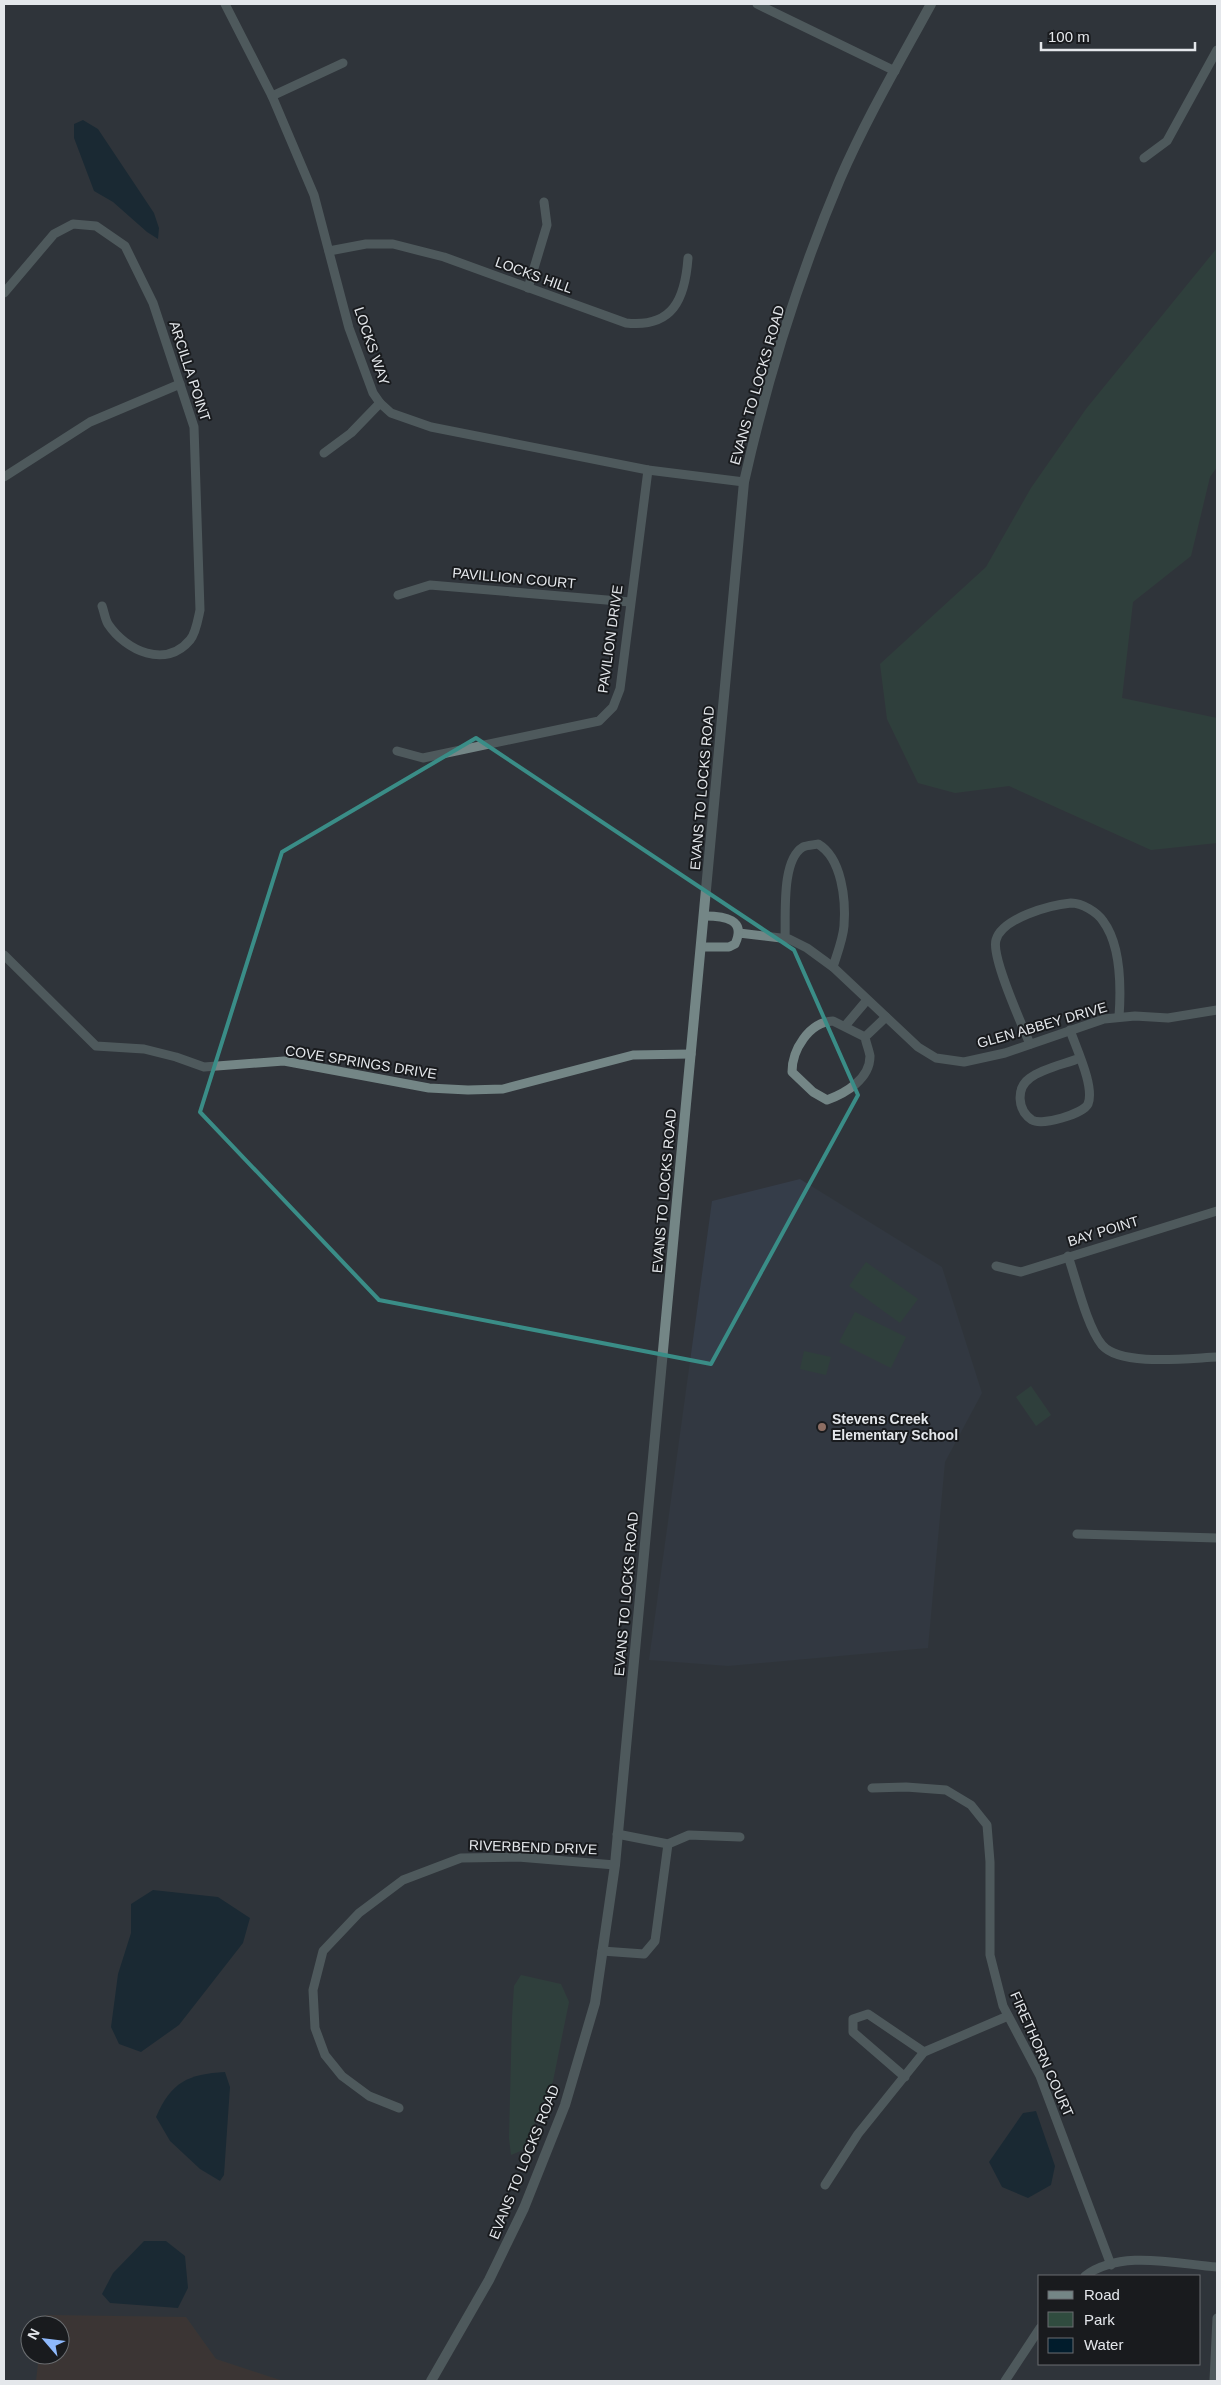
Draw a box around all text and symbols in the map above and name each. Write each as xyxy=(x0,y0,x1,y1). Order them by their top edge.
scale bar xyxy=(1041,20,1195,52)
text: 100 m xyxy=(1048,28,1090,45)
street label: LOCKS HILL xyxy=(493,254,575,296)
street label: EVANS TO LOCKS ROAD xyxy=(727,304,787,466)
street label: LOCKS WAY xyxy=(351,305,393,388)
street label: ARCILLA POINT xyxy=(166,319,214,423)
street label: PAVILLION COURT xyxy=(452,565,577,591)
street label: PAVILION DRIVE xyxy=(594,584,626,694)
street label: EVANS TO LOCKS ROAD xyxy=(687,705,717,871)
street label: GLEN ABBEY DRIVE xyxy=(975,999,1109,1051)
street label: COVE SPRINGS DRIVE xyxy=(284,1042,438,1082)
street label: EVANS TO LOCKS ROAD xyxy=(649,1108,679,1274)
street label: BAY POINT xyxy=(1066,1212,1141,1249)
place label: Stevens Creek Elementary School xyxy=(832,1411,958,1443)
marker: Stevens Creek Elementary School xyxy=(816,1421,828,1433)
street label: EVANS TO LOCKS ROAD xyxy=(611,1511,641,1677)
street label: RIVERBEND DRIVE xyxy=(469,1837,597,1857)
street label: FIRETHORN COURT xyxy=(1007,1989,1077,2119)
street label: EVANS TO LOCKS ROAD xyxy=(486,2083,562,2241)
legend xyxy=(1038,2275,1201,2365)
text: Road xyxy=(1084,2286,1120,2303)
text: Park xyxy=(1084,2311,1115,2328)
north arrow xyxy=(20,2315,70,2365)
text: N xyxy=(24,2326,43,2342)
text: Water xyxy=(1084,2336,1123,2353)

